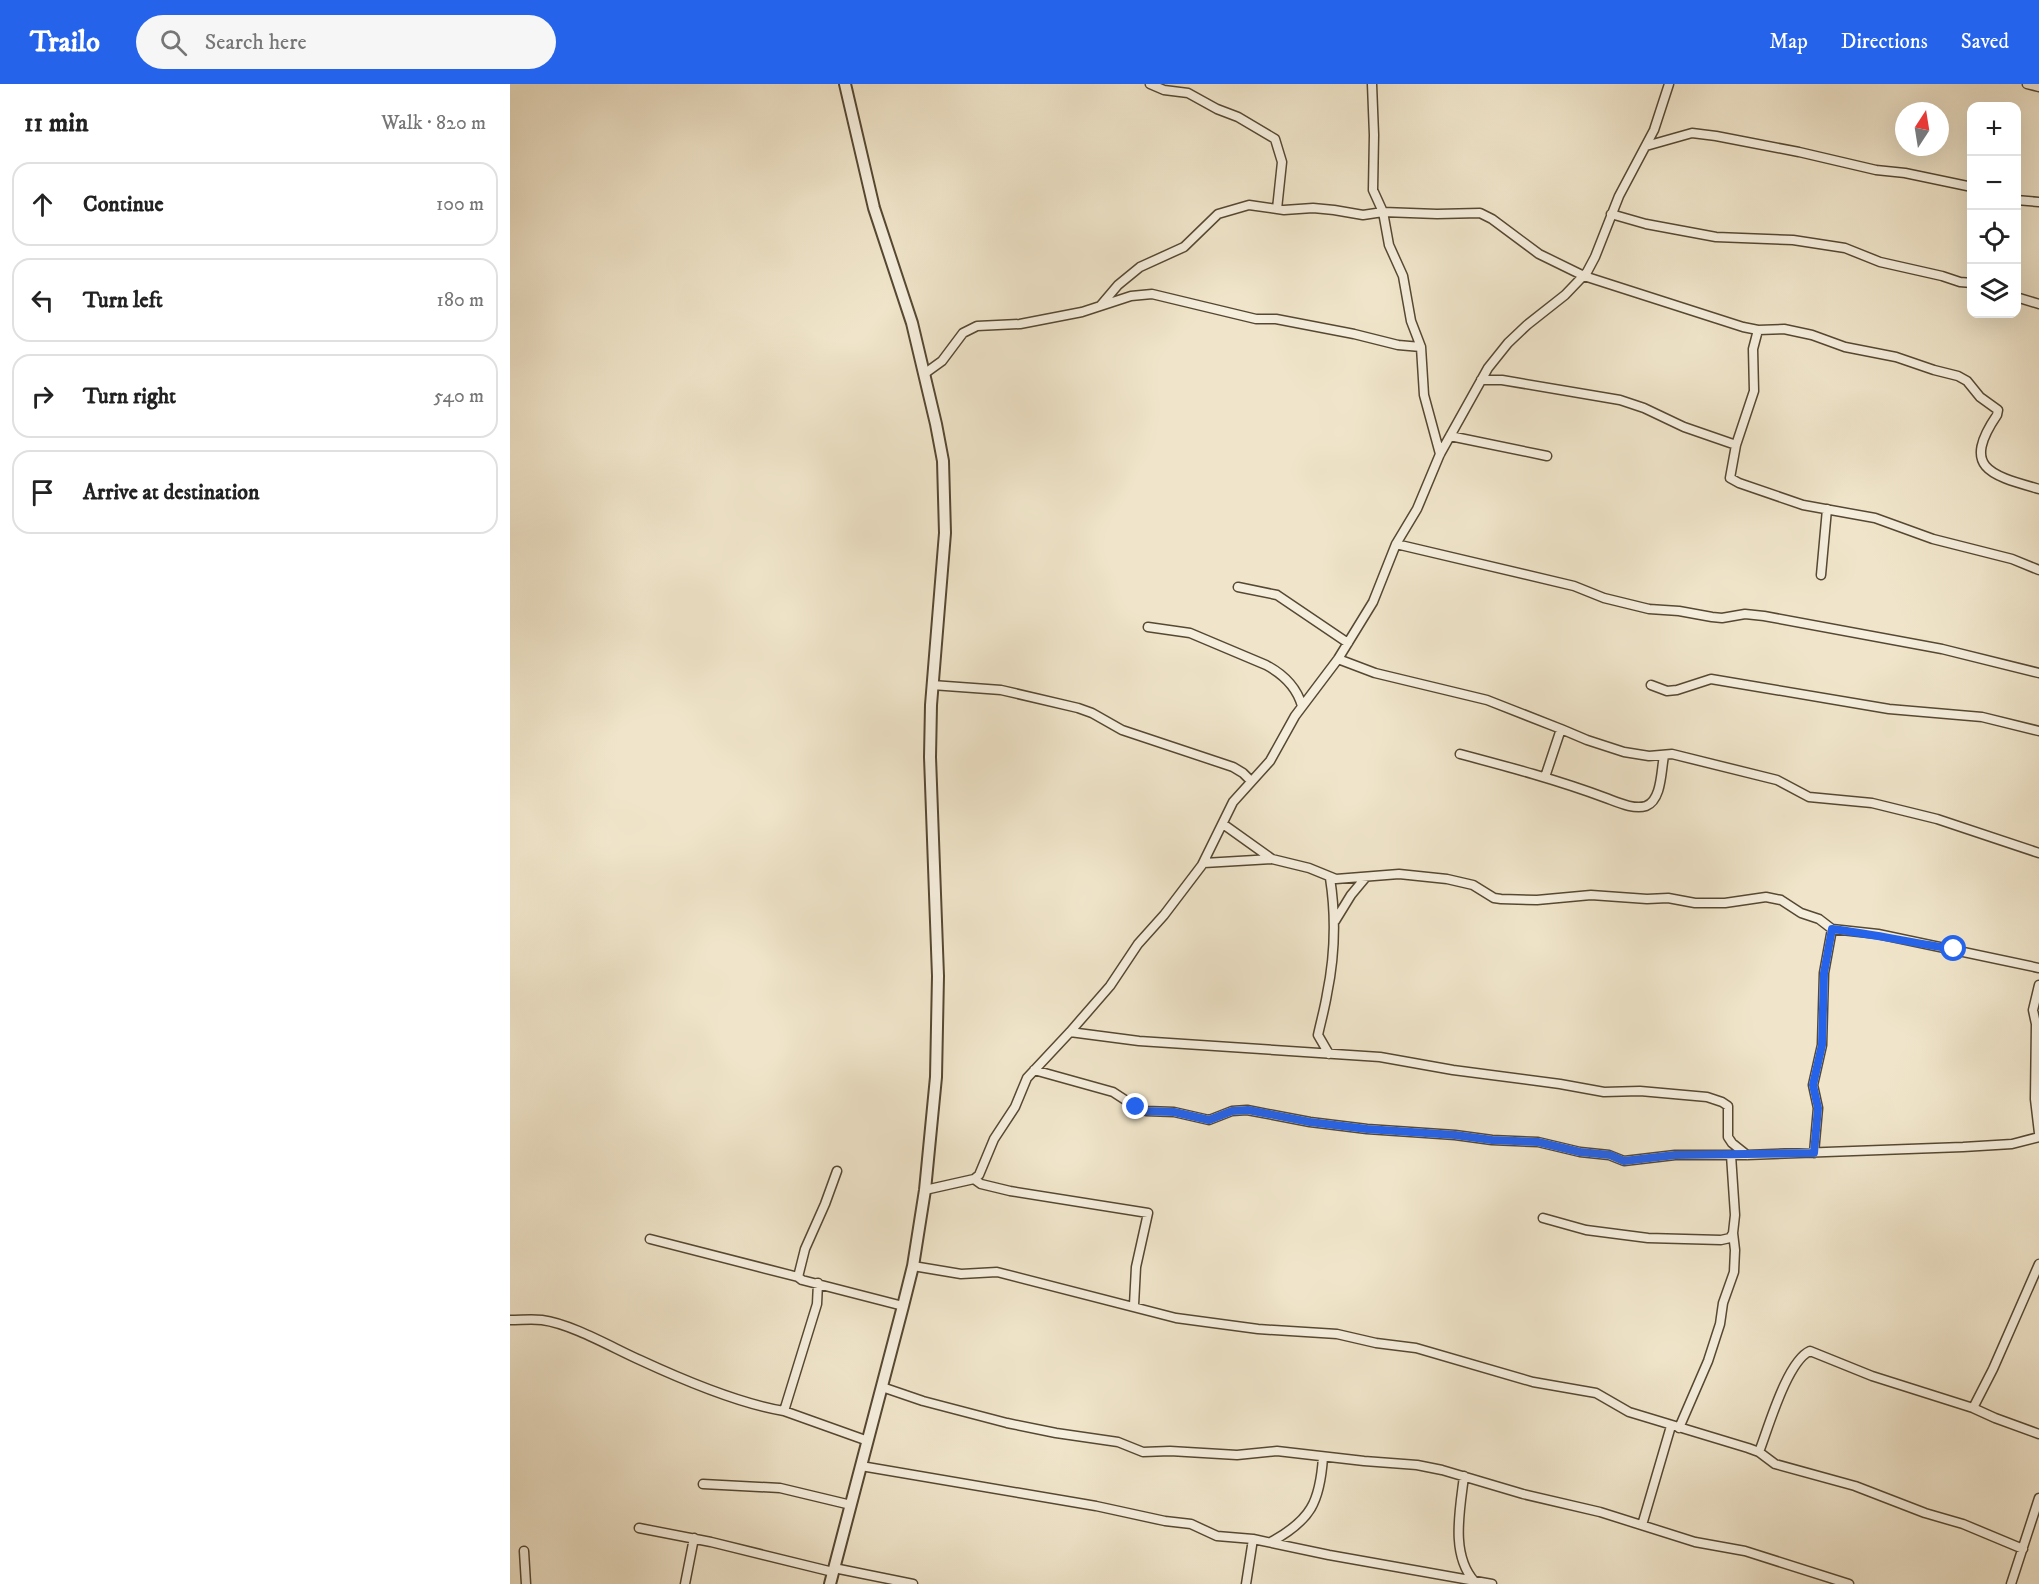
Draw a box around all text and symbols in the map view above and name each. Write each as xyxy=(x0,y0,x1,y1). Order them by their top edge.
search box xyxy=(136,15,556,69)
text: Trailo xyxy=(30,25,100,60)
icon: search xyxy=(157,26,190,59)
text: Search here xyxy=(205,29,307,56)
text: Map xyxy=(1769,29,1808,55)
text: Directions xyxy=(1841,29,1928,55)
text: Saved xyxy=(1961,29,2009,55)
north arrow xyxy=(1895,102,1949,156)
map controls xyxy=(1967,102,2021,318)
button: + xyxy=(1967,102,2021,156)
text: 11 min xyxy=(24,107,89,140)
text: Walk · 820 m xyxy=(381,111,486,136)
button: − xyxy=(1967,156,2021,210)
icon: ahead xyxy=(26,188,59,221)
text: Continue xyxy=(83,191,164,218)
text: 100 m xyxy=(436,192,484,217)
button: locate xyxy=(1967,210,2021,264)
button: layers xyxy=(1967,264,2021,318)
icon: left xyxy=(26,284,59,317)
text: Turn left xyxy=(83,287,163,314)
text: 180 m xyxy=(437,288,484,313)
icon: right xyxy=(26,380,59,413)
text: Turn right xyxy=(83,383,176,410)
text: 540 m xyxy=(434,384,484,409)
icon: arrive xyxy=(26,476,59,509)
text: Arrive at destination xyxy=(83,479,260,506)
route start xyxy=(1940,935,1966,961)
route end xyxy=(1122,1093,1148,1119)

